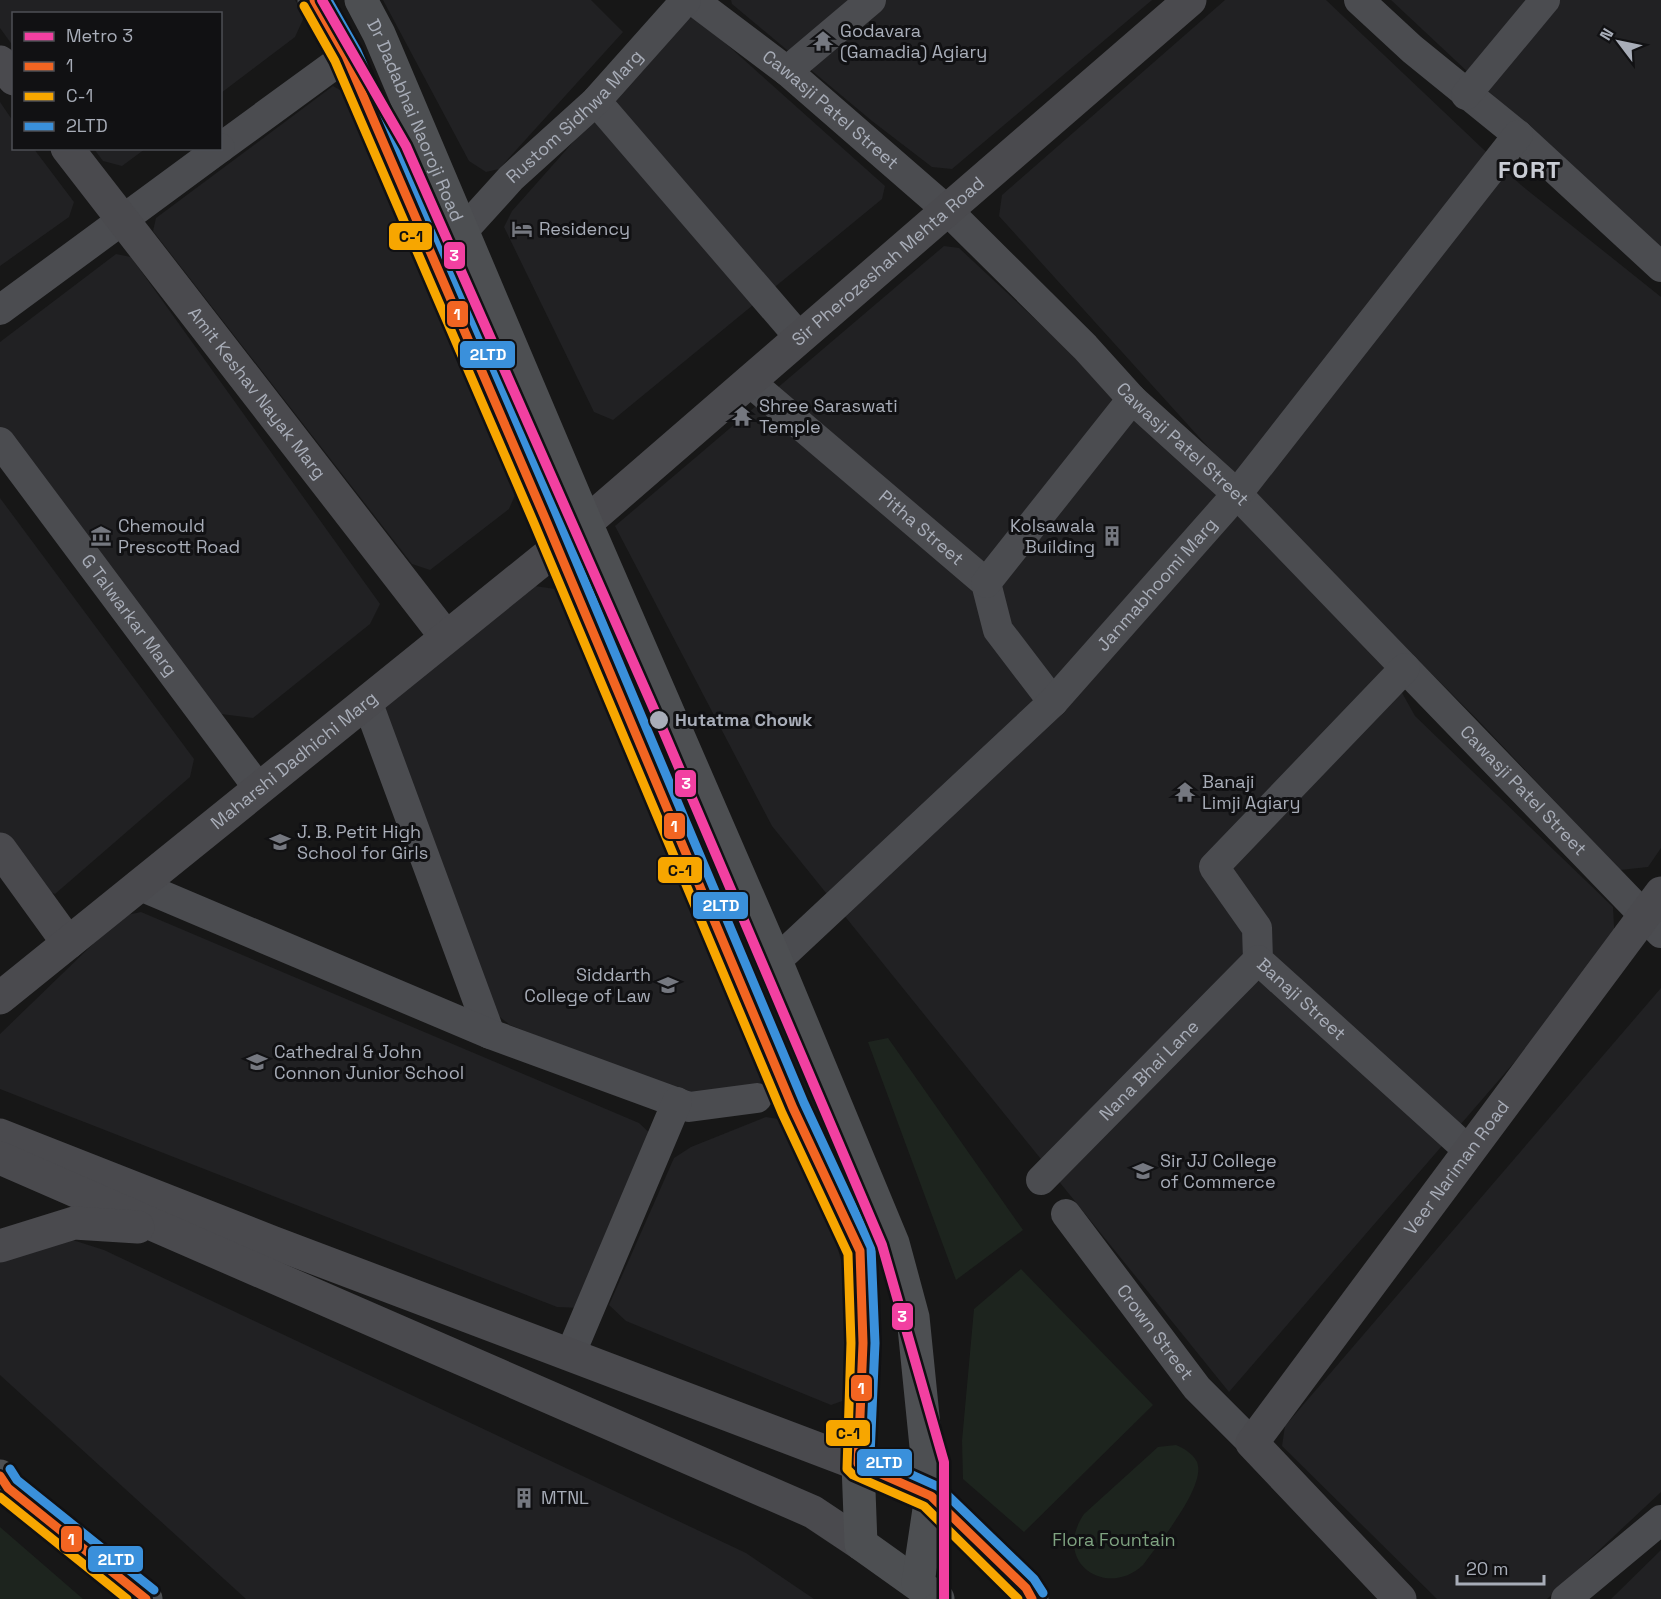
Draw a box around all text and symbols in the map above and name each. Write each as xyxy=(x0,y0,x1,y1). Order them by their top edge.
legend xyxy=(12,12,222,150)
north arrow xyxy=(1589,12,1649,72)
street label: Dr Dadabhai Naoroji Road xyxy=(362,15,469,225)
place label: Godavara (Gamadia) Agiary xyxy=(840,19,987,63)
text: Metro 3 xyxy=(66,24,133,47)
text: N xyxy=(1595,24,1618,44)
temple icon: Godavara (Gamadia) Agiary xyxy=(811,29,835,53)
street label: Rustom Sidhwa Marg xyxy=(501,45,647,188)
street label: Cawasji Patel Street xyxy=(758,45,904,174)
text: 1 xyxy=(66,54,74,77)
text: C-1 xyxy=(66,84,93,107)
text: 2LTD xyxy=(66,114,108,137)
district label: FORT xyxy=(1498,154,1562,185)
street label: Sir Pherozeshah Mehta Road xyxy=(787,171,989,351)
hotel icon: Residency xyxy=(510,217,534,241)
place label: Residency xyxy=(539,217,630,240)
line badge: C-1 xyxy=(388,222,433,251)
text: C-1 xyxy=(399,226,423,247)
line badge: 3 xyxy=(443,241,466,270)
text: 3 xyxy=(449,245,459,266)
line badge: 1 xyxy=(446,300,469,328)
street label: Amit Keshav Nayak Marg xyxy=(183,302,331,484)
text: 1 xyxy=(453,304,461,325)
line badge: 2LTD xyxy=(459,340,516,369)
text: 2LTD xyxy=(470,344,506,365)
street label: Cawasji Patel Street xyxy=(1111,377,1254,511)
place label: Shree Saraswati Temple xyxy=(759,394,898,438)
temple icon: Shree Saraswati Temple xyxy=(730,404,754,428)
street label: Pitha Street xyxy=(874,485,969,570)
street label: Janmabhoomi Marg xyxy=(1091,513,1222,656)
place label: Chemould Prescott Road xyxy=(118,514,240,558)
place label: Kolsawala Building xyxy=(1010,514,1095,558)
museum icon: Chemould Prescott Road xyxy=(89,524,113,548)
building icon: Kolsawala Building xyxy=(1100,524,1124,548)
street label: G Talwarkar Marg xyxy=(77,549,183,680)
street label: Maharshi Dadhichi Marg xyxy=(206,686,382,834)
place label: Hutatma Chowk xyxy=(675,708,812,731)
marker: Hutatma Chowk xyxy=(648,709,670,731)
street label: Cawasji Patel Street xyxy=(1455,720,1592,860)
line badge: 3 xyxy=(674,769,697,798)
place label: Banaji Limji Agiary xyxy=(1202,770,1300,814)
text: 3 xyxy=(681,773,691,794)
temple icon: Banaji Limji Agiary xyxy=(1173,780,1197,804)
line badge: 1 xyxy=(663,812,686,840)
text: 1 xyxy=(670,816,678,837)
place label: J. B. Petit High School for Girls xyxy=(297,820,428,864)
school or university icon: J. B. Petit High School for Girls xyxy=(268,830,292,854)
line badge: C-1 xyxy=(657,856,703,884)
text: C-1 xyxy=(668,860,692,881)
line badge: 2LTD xyxy=(692,891,749,920)
text: 2LTD xyxy=(703,895,739,916)
street label: Banaji Street xyxy=(1252,953,1351,1045)
place label: Siddarth College of Law xyxy=(524,963,651,1007)
school or university icon: Siddarth College of Law xyxy=(656,973,680,997)
street label: Nana Bhai Lane xyxy=(1094,1015,1204,1125)
place label: Cathedral & John Connon Junior School xyxy=(274,1040,464,1084)
school or university icon: Cathedral & John Connon Junior School xyxy=(245,1050,269,1074)
street label: Veer Nariman Road xyxy=(1399,1095,1514,1240)
place label: Sir JJ College of Commerce xyxy=(1160,1149,1277,1193)
school or university icon: Sir JJ College of Commerce xyxy=(1131,1159,1155,1183)
street label: Crown Street xyxy=(1112,1279,1199,1384)
line badge: 3 xyxy=(891,1302,914,1331)
text: 3 xyxy=(897,1306,907,1327)
line badge: 1 xyxy=(850,1374,873,1402)
text: 1 xyxy=(857,1378,865,1399)
line badge: C-1 xyxy=(825,1419,871,1447)
text: C-1 xyxy=(836,1423,860,1444)
line badge: 2LTD xyxy=(856,1448,913,1477)
text: 2LTD xyxy=(866,1452,902,1473)
building icon: MTNL xyxy=(512,1486,536,1510)
place label: MTNL xyxy=(541,1486,589,1509)
line badge: 1 xyxy=(60,1525,83,1553)
park label: Flora Fountain xyxy=(1052,1528,1176,1551)
text: 1 xyxy=(67,1529,75,1550)
line badge: 2LTD xyxy=(87,1545,144,1573)
scale bar xyxy=(1457,1548,1544,1586)
text: 2LTD xyxy=(98,1549,134,1570)
text: 20 m xyxy=(1466,1557,1509,1580)

